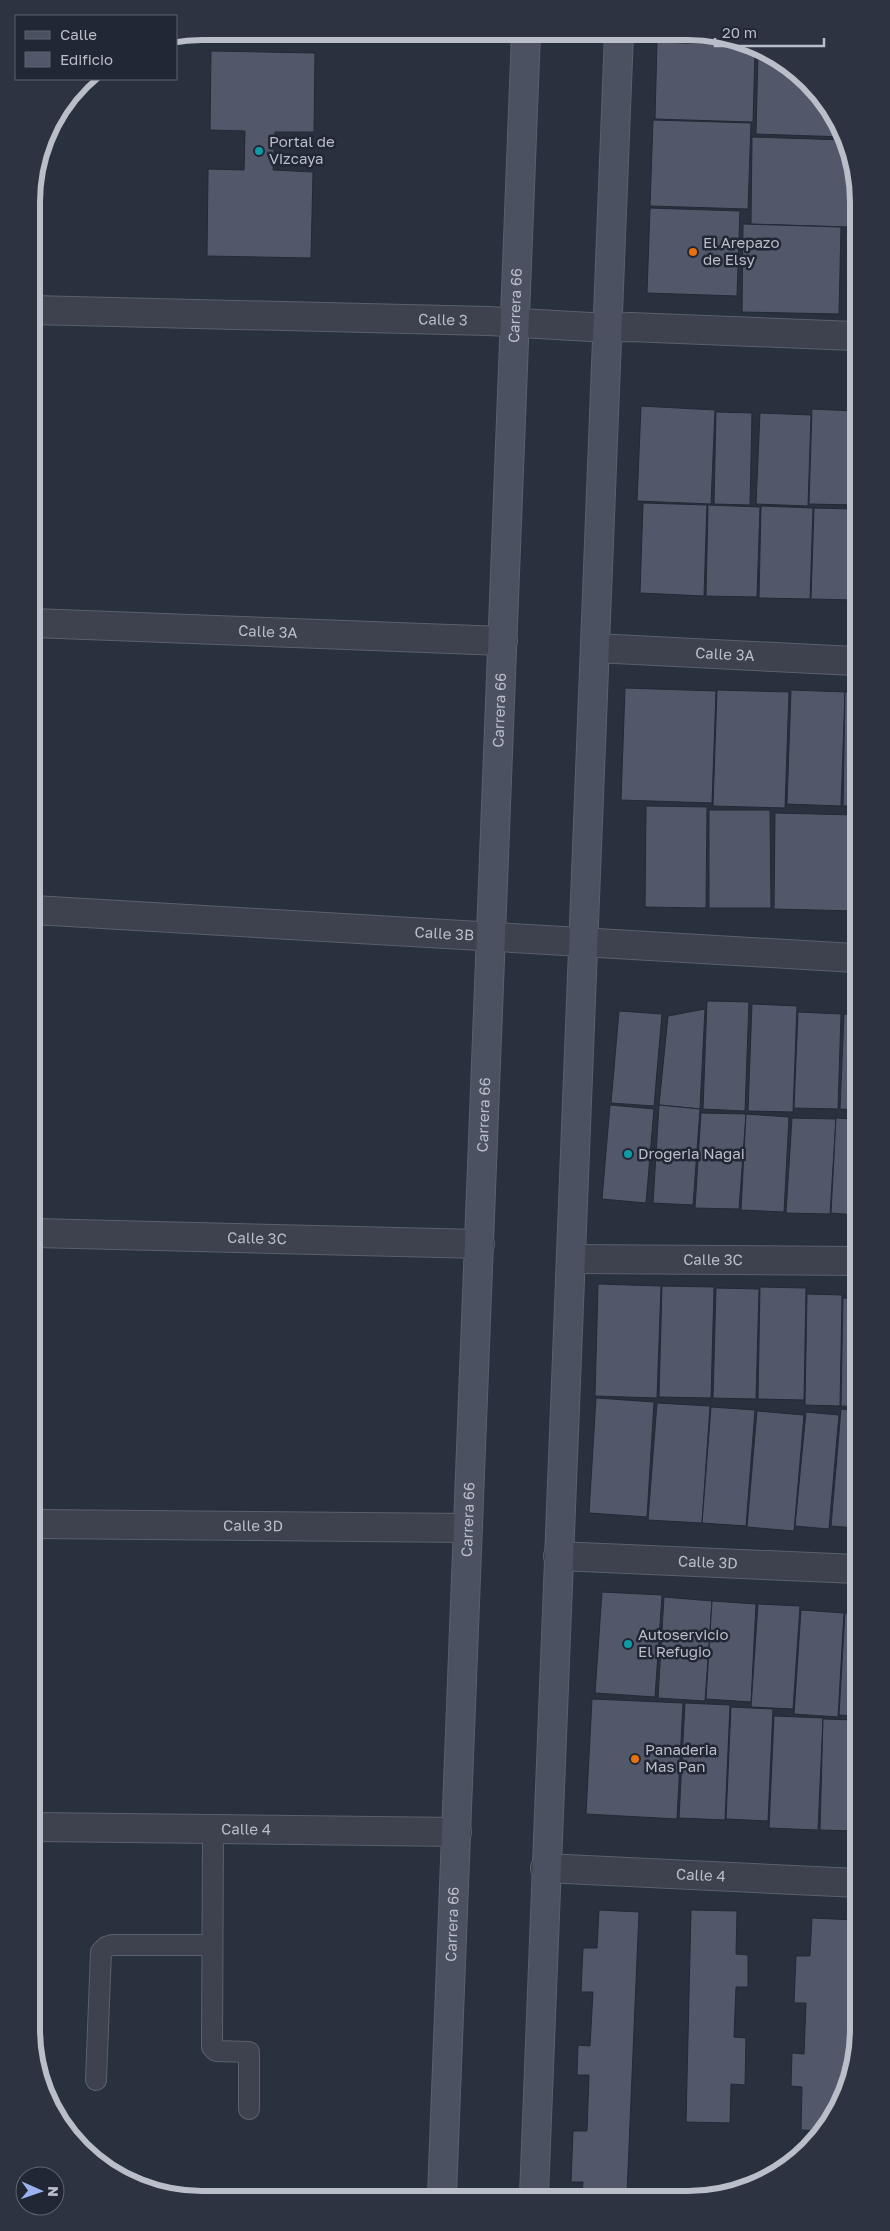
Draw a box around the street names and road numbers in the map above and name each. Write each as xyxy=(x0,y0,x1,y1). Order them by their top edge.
street label: Carrera 66 xyxy=(504,268,525,343)
street label: Calle 3 xyxy=(418,309,468,329)
street label: Calle 3A xyxy=(238,621,298,641)
street label: Calle 3A xyxy=(695,643,755,664)
street label: Carrera 66 xyxy=(488,672,509,748)
street label: Calle 3B xyxy=(414,922,475,944)
street label: Carrera 66 xyxy=(473,1077,493,1153)
street label: Calle 3C xyxy=(227,1228,287,1247)
street label: Calle 3C xyxy=(683,1250,743,1268)
street label: Carrera 66 xyxy=(457,1482,478,1557)
street label: Calle 3D xyxy=(223,1516,283,1534)
street label: Calle 3D xyxy=(678,1551,738,1572)
street label: Calle 4 xyxy=(221,1819,271,1838)
street label: Calle 4 xyxy=(676,1864,726,1885)
street label: Carrera 66 xyxy=(441,1886,462,1962)

